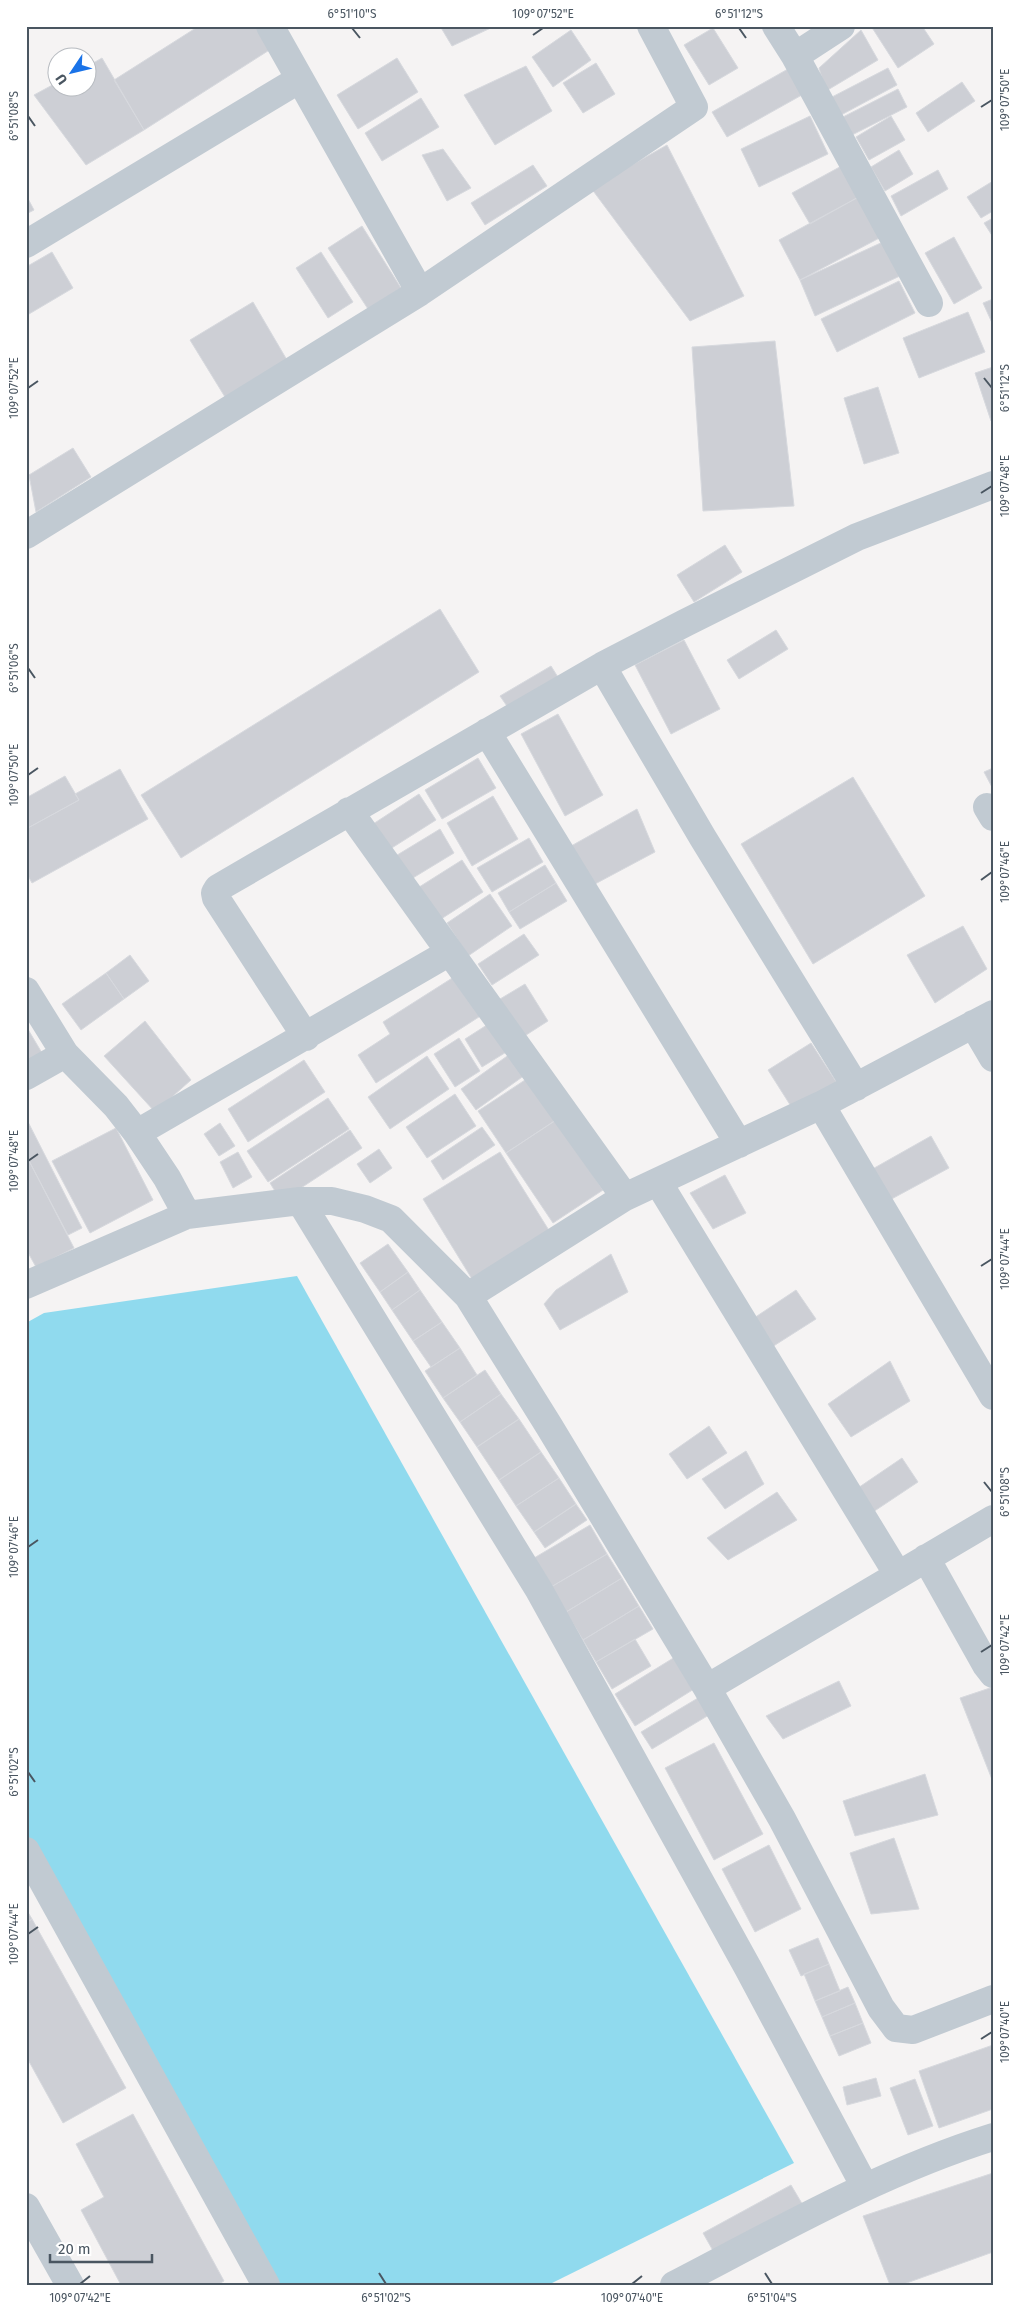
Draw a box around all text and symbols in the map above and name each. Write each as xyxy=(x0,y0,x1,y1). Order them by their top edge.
text: 6°51'10"S xyxy=(328,7,377,21)
text: 109°07'52"E xyxy=(512,7,574,21)
text: 6°51'12"S xyxy=(715,7,764,21)
north arrow xyxy=(48,48,98,98)
text: 109°07'50"E xyxy=(998,69,1012,131)
text: U xyxy=(52,71,71,88)
text: 6°51'08"S xyxy=(7,90,21,141)
text: 109°07'52"E xyxy=(7,357,21,419)
text: 6°51'12"S xyxy=(998,363,1012,412)
text: 109°07'48"E xyxy=(998,455,1012,517)
text: 6°51'06"S xyxy=(7,643,21,693)
text: 109°07'50"E xyxy=(7,744,21,806)
text: 109°07'46"E xyxy=(998,841,1012,903)
text: 109°07'48"E xyxy=(7,1130,21,1192)
text: 109°07'44"E xyxy=(998,1228,1012,1290)
text: 6°51'08"S xyxy=(998,1466,1012,1517)
text: 109°07'46"E xyxy=(7,1516,21,1578)
text: 109°07'42"E xyxy=(998,1614,1012,1676)
text: 6°51'02"S xyxy=(7,1747,21,1797)
text: 109°07'44"E xyxy=(7,1903,21,1965)
text: 109°07'40"E xyxy=(998,2001,1012,2063)
scale bar xyxy=(50,2231,152,2263)
text: 20 m xyxy=(58,2240,91,2258)
text: 109°07'42"E xyxy=(49,2291,111,2305)
text: 6°51'02"S xyxy=(361,2291,411,2305)
text: 109°07'40"E xyxy=(601,2291,663,2305)
text: 6°51'04"S xyxy=(747,2291,797,2305)

